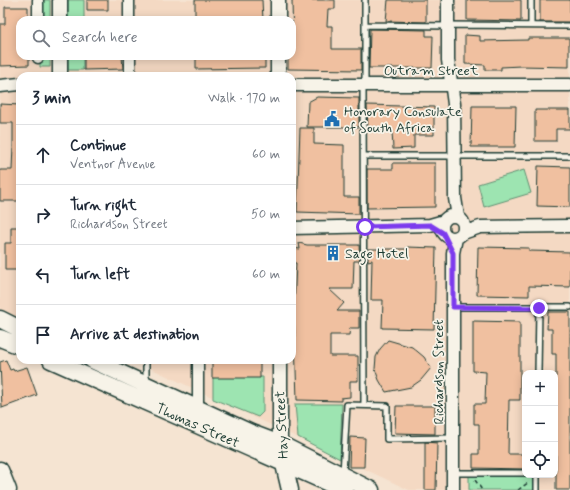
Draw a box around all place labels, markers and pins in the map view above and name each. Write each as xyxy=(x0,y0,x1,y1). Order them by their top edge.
place label: Honorary Consulate of South Africa xyxy=(344,103,462,137)
public building icon: Honorary Consulate of South Africa xyxy=(323,110,341,128)
building icon: Sage Hotel xyxy=(324,244,342,262)
place label: Sage Hotel xyxy=(345,245,408,265)

